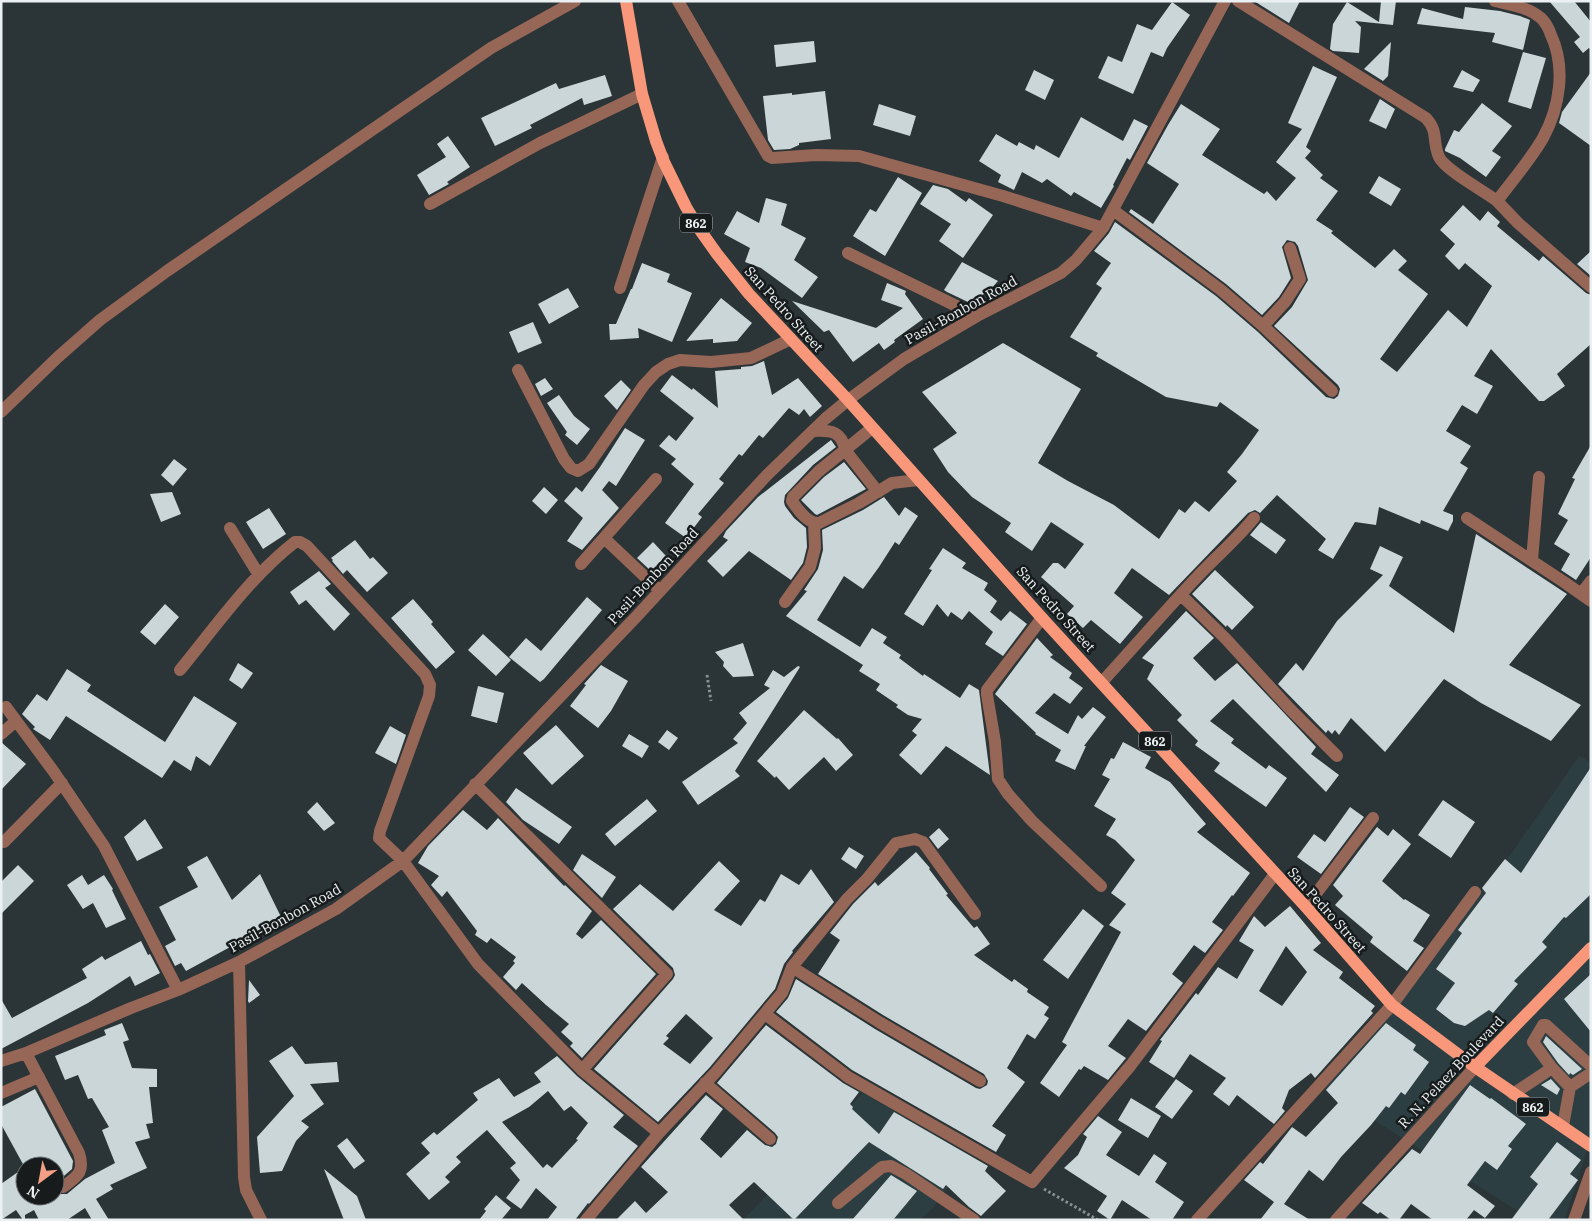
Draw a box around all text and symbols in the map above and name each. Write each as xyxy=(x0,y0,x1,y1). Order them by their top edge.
road number: 862 xyxy=(680,214,712,232)
street label: San Pedro Street xyxy=(741,262,827,356)
street label: Pasil-Bonbon Road xyxy=(902,272,1021,348)
street label: Pasil-Bonbon Road xyxy=(604,524,703,628)
street label: San Pedro Street xyxy=(1013,562,1099,656)
road number: 862 xyxy=(1139,731,1171,750)
street label: San Pedro Street xyxy=(1284,863,1370,957)
street label: Pasil-Bonbon Road xyxy=(226,880,345,956)
street label: R. N. Pelaez Boulevard xyxy=(1394,1012,1508,1132)
road number: 862 xyxy=(1517,1098,1549,1116)
north arrow xyxy=(15,1156,65,1206)
text: N xyxy=(24,1181,43,1203)

